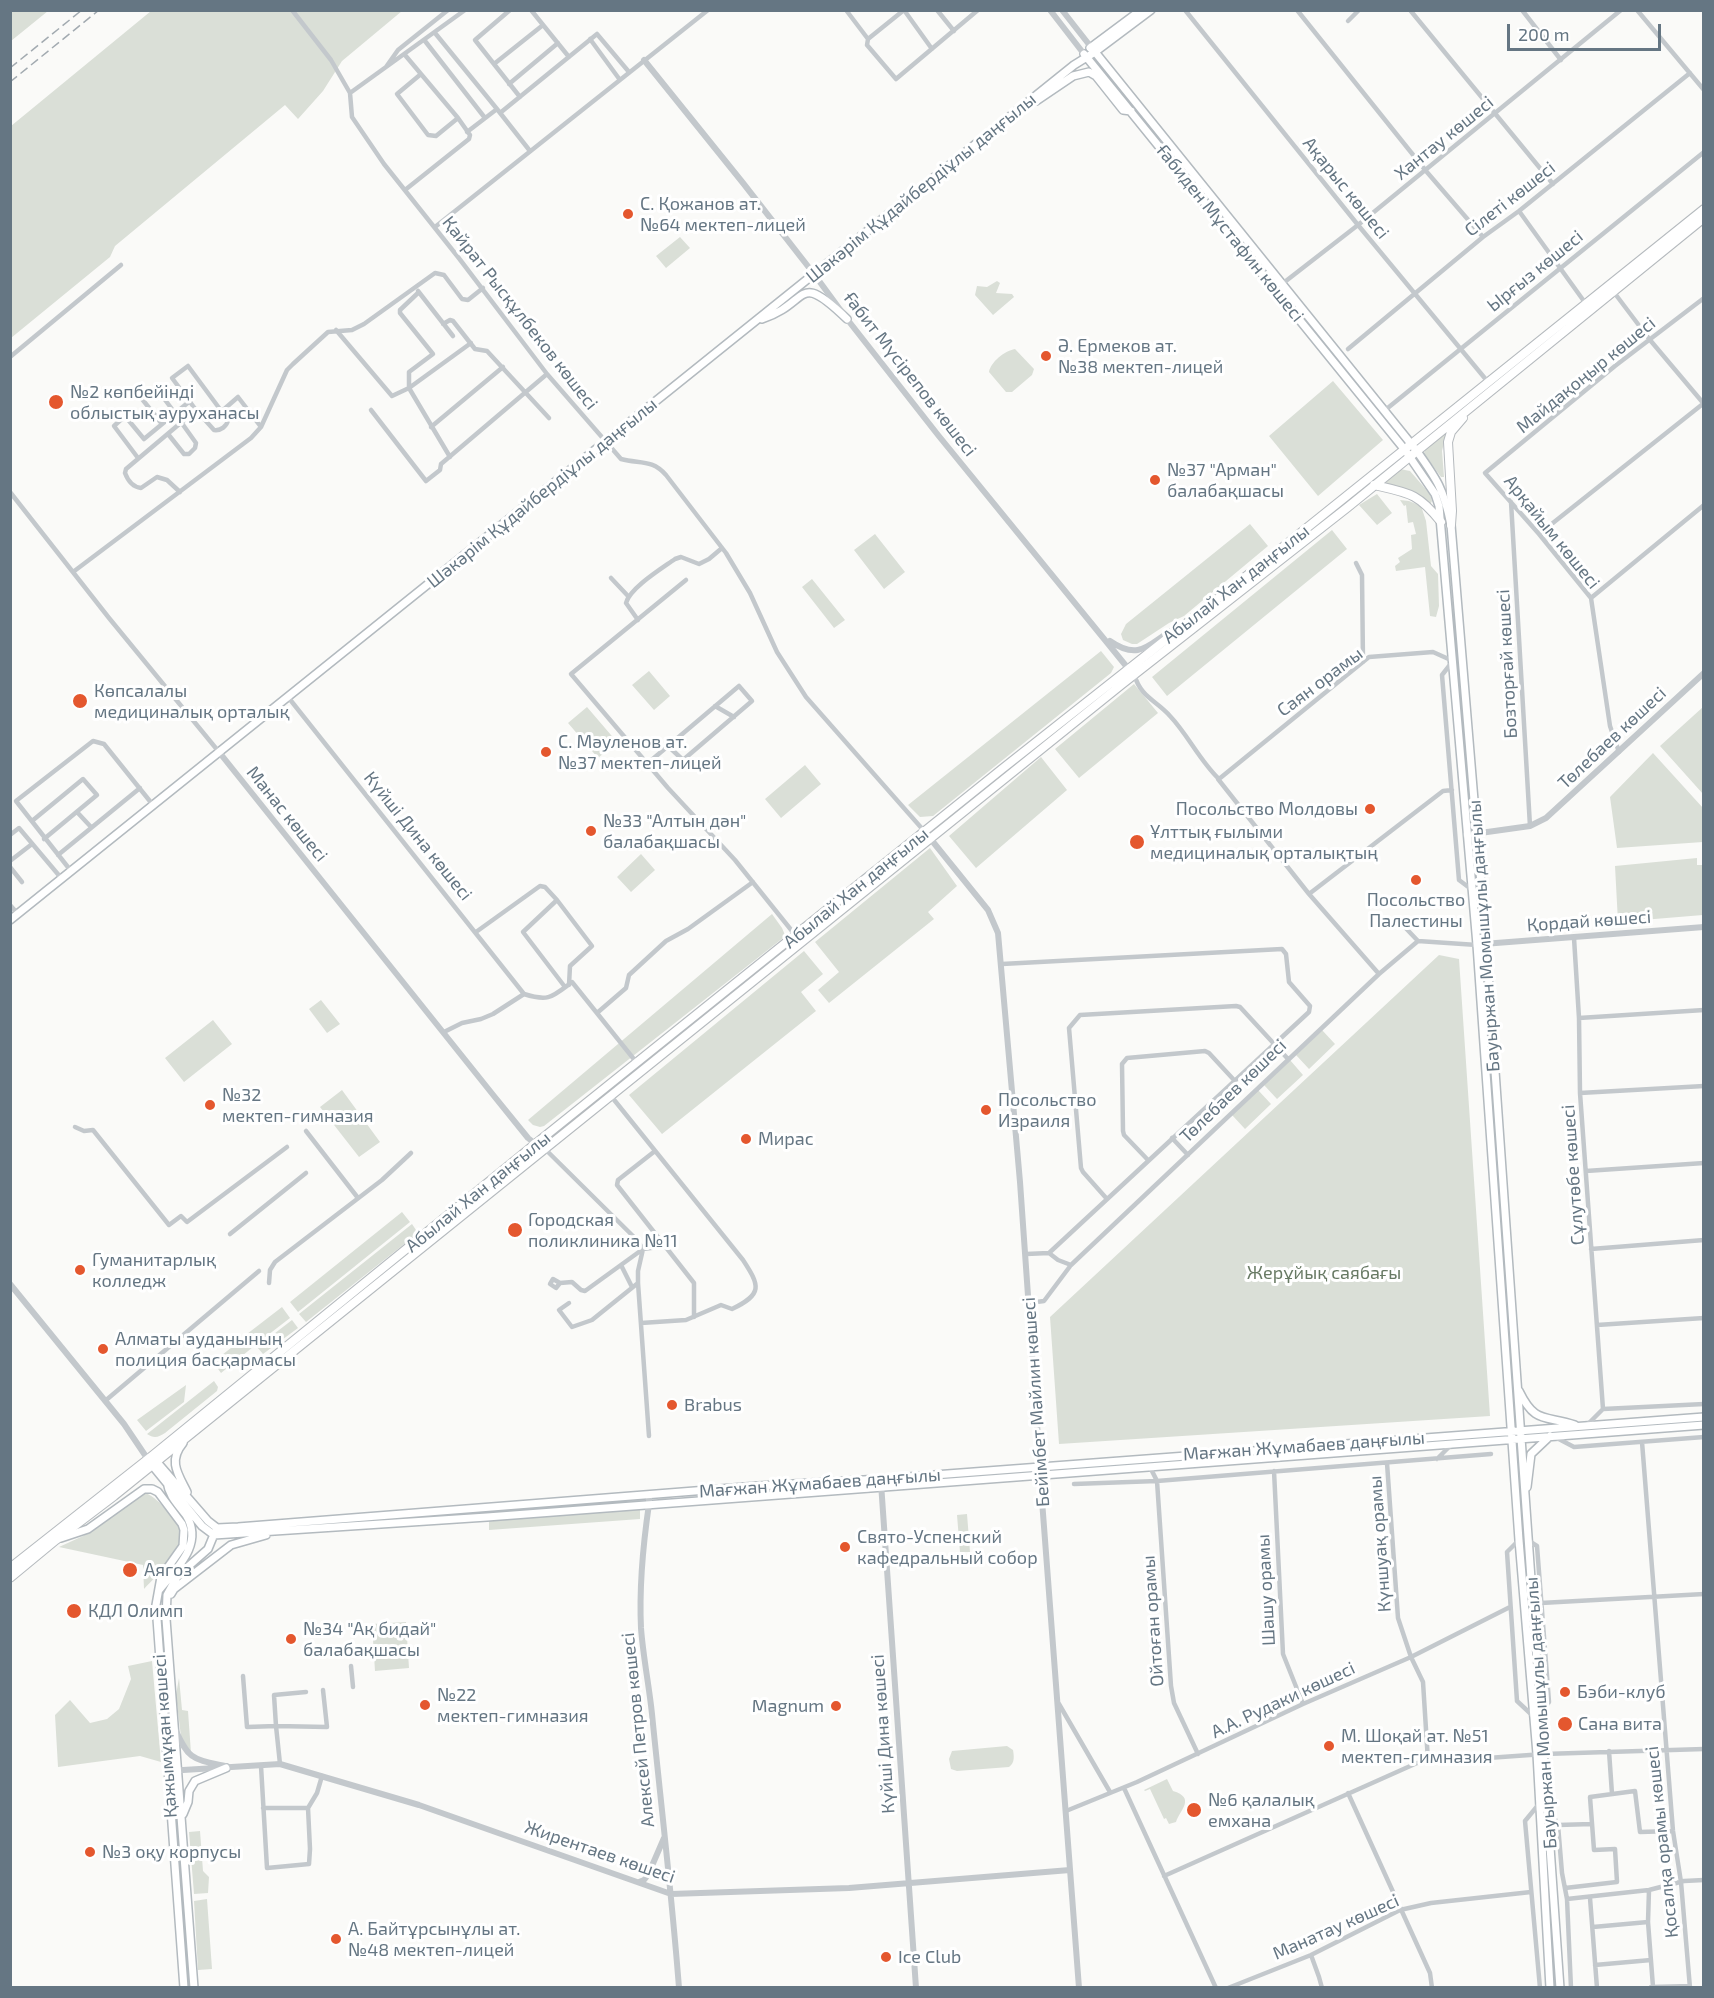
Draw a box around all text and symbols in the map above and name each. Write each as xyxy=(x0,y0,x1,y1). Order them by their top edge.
scale bar xyxy=(1510,12,1664,50)
text: 200 m xyxy=(1518,23,1570,45)
street label: Шәкәрім Құдайбердіұлы даңғылы xyxy=(802,88,1040,288)
street label: Хантау көшесі xyxy=(1390,91,1498,185)
street label: Ақарыс көшесі xyxy=(1298,133,1394,243)
street label: Ғабиден Мұстафин көшесі xyxy=(1152,140,1308,326)
street label: Сілеті көшесі xyxy=(1460,157,1560,241)
place label: С. Қожанов ат. №64 мектеп-лицей xyxy=(640,193,806,236)
marker: С. Қожанов ат. №64 мектеп-лицей xyxy=(621,207,635,221)
street label: Қайрат Рысқұлбеков көшесі xyxy=(438,212,602,414)
street label: Ырғыз көшесі xyxy=(1483,226,1587,316)
street label: Ғабит Мүсірепов көшесі xyxy=(839,287,981,461)
street label: Майдақоңыр көшесі xyxy=(1512,312,1660,438)
place label: Ә. Ермеков ат. №38 мектеп-лицей xyxy=(1058,335,1223,378)
marker: Ә. Ермеков ат. №38 мектеп-лицей xyxy=(1039,349,1053,363)
place label: №2 көпбейінді облыстық ауруханасы xyxy=(70,381,260,424)
marker: №2 көпбейінді облыстық ауруханасы xyxy=(47,393,65,411)
street label: Шәкәрім Құдайбердіұлы даңғылы xyxy=(423,393,661,593)
place label: №37 "Арман" балабақшасы xyxy=(1167,459,1284,502)
street label: Арқайым көшесі xyxy=(1500,471,1604,593)
marker: №37 "Арман" балабақшасы xyxy=(1148,473,1162,487)
street label: Абылай Хан даңғылы xyxy=(1158,520,1314,648)
street label: Бозторғай көшесі xyxy=(1492,589,1522,739)
street label: Саян орамы xyxy=(1273,643,1367,721)
place label: Көпсалалы медициналық орталық xyxy=(94,680,289,722)
street label: Төлебаев көшесі xyxy=(1554,682,1670,794)
marker: Көпсалалы медициналық орталық xyxy=(71,692,89,710)
place label: С. Мәуленов ат. №37 мектеп-лицей xyxy=(558,731,722,774)
marker: С. Мәуленов ат. №37 мектеп-лицей xyxy=(539,745,553,759)
street label: Манас көшесі xyxy=(242,762,332,866)
street label: Күйші Дина көшесі xyxy=(359,767,477,905)
place label: Посольство Молдовы xyxy=(1176,798,1358,820)
street label: Бауыржан Момышұлы даңғылы xyxy=(1464,799,1504,1073)
marker: Посольство Молдовы xyxy=(1363,802,1377,816)
place label: №33 "Алтын дән" балабақшасы xyxy=(603,810,746,852)
place label: Ұлттық ғылыми медициналық орталықтың xyxy=(1150,821,1378,864)
street label: Абылай Хан даңғылы xyxy=(779,823,933,953)
marker: №33 "Алтын дән" балабақшасы xyxy=(584,824,598,838)
marker: Ұлттық ғылыми медициналық орталықтың xyxy=(1128,833,1146,851)
marker: Посольство Палестины xyxy=(1409,873,1423,887)
place label: Посольство Палестины xyxy=(1367,889,1465,932)
street label: Қордай көшесі xyxy=(1526,906,1652,936)
street label: Төлебаев көшесі xyxy=(1175,1035,1291,1147)
place label: №32 мектеп-гимназия xyxy=(222,1084,374,1126)
place label: Посольство Израиля xyxy=(998,1089,1096,1132)
marker: №32 мектеп-гимназия xyxy=(203,1098,217,1112)
marker: Посольство Израиля xyxy=(979,1103,993,1117)
street label: Сұлутөбе көшесі xyxy=(1557,1104,1589,1246)
street label: Абылай Хан даңғылы xyxy=(401,1127,555,1257)
place label: Мирас xyxy=(758,1128,814,1150)
marker: Мирас xyxy=(739,1132,753,1146)
place label: Городская поликлиника №11 xyxy=(528,1209,678,1252)
marker: Городская поликлиника №11 xyxy=(506,1221,524,1239)
place label: Гуманитарлық колледж xyxy=(92,1249,216,1292)
park label: Жерұйық саябағы xyxy=(1247,1262,1401,1284)
marker: Гуманитарлық колледж xyxy=(73,1263,87,1277)
street label: Бейімбет Майлин көшесі xyxy=(1018,1296,1054,1508)
place label: Алматы ауданының полиция басқармасы xyxy=(115,1328,296,1370)
marker: Алматы ауданының полиция басқармасы xyxy=(96,1342,110,1356)
place label: Brabus xyxy=(684,1394,742,1416)
marker: Brabus xyxy=(665,1398,679,1412)
street label: Мағжан Жұмабаев даңғылы xyxy=(1182,1427,1426,1465)
street label: Мағжан Жұмабаев даңғылы xyxy=(698,1464,942,1502)
street label: Күншуақ орамы xyxy=(1364,1475,1396,1613)
place label: Свято-Успенский кафедральный собор xyxy=(857,1526,1038,1568)
street label: Шашу орамы xyxy=(1252,1534,1280,1646)
marker: Свято-Успенский кафедральный собор xyxy=(838,1540,852,1554)
street label: Ойтоған орамы xyxy=(1138,1555,1168,1687)
place label: Аягоз xyxy=(144,1559,192,1581)
marker: Аягоз xyxy=(121,1561,139,1579)
street label: Бауыржан Момышұлы даңғылы xyxy=(1521,1576,1561,1850)
place label: КДЛ Олимп xyxy=(88,1600,183,1622)
marker: КДЛ Олимп xyxy=(65,1602,83,1620)
place label: №34 "Ақ бидай" балабақшасы xyxy=(303,1618,436,1660)
street label: Алексей Петров көшесі xyxy=(617,1631,659,1829)
marker: №34 "Ақ бидай" балабақшасы xyxy=(284,1632,298,1646)
street label: Қажымұқан көшесі xyxy=(148,1653,182,1819)
street label: Күйші Дина көшесі xyxy=(867,1654,899,1814)
street label: А.А. Рудаки көшесі xyxy=(1208,1657,1358,1743)
place label: Бэби-клуб xyxy=(1577,1681,1666,1703)
place label: №22 мектеп-гимназия xyxy=(437,1684,589,1726)
marker: Бэби-клуб xyxy=(1558,1685,1572,1699)
place label: Magnum xyxy=(752,1695,824,1717)
marker: №22 мектеп-гимназия xyxy=(418,1698,432,1712)
marker: Magnum xyxy=(829,1699,843,1713)
place label: Сана вита xyxy=(1578,1713,1662,1735)
marker: Сана вита xyxy=(1556,1715,1574,1733)
place label: М. Шоқай ат. №51 мектеп-гимназия xyxy=(1341,1725,1493,1768)
marker: М. Шоқай ат. №51 мектеп-гимназия xyxy=(1322,1739,1336,1753)
street label: Қосалқа орамы көшесі xyxy=(1641,1745,1683,1939)
place label: №6 қалалық емхана xyxy=(1208,1789,1315,1832)
marker: №6 қалалық емхана xyxy=(1185,1801,1203,1819)
street label: Жирентаев көшесі xyxy=(522,1816,678,1888)
place label: №3 оқу корпусы xyxy=(102,1841,241,1863)
marker: №3 оқу корпусы xyxy=(83,1845,97,1859)
street label: Манатау көшесі xyxy=(1270,1889,1402,1965)
place label: А. Байтұрсынұлы ат. №48 мектеп-лицей xyxy=(348,1918,520,1960)
marker: А. Байтұрсынұлы ат. №48 мектеп-лицей xyxy=(329,1932,343,1946)
place label: Ice Club xyxy=(898,1946,961,1968)
marker: Ice Club xyxy=(879,1950,893,1964)

